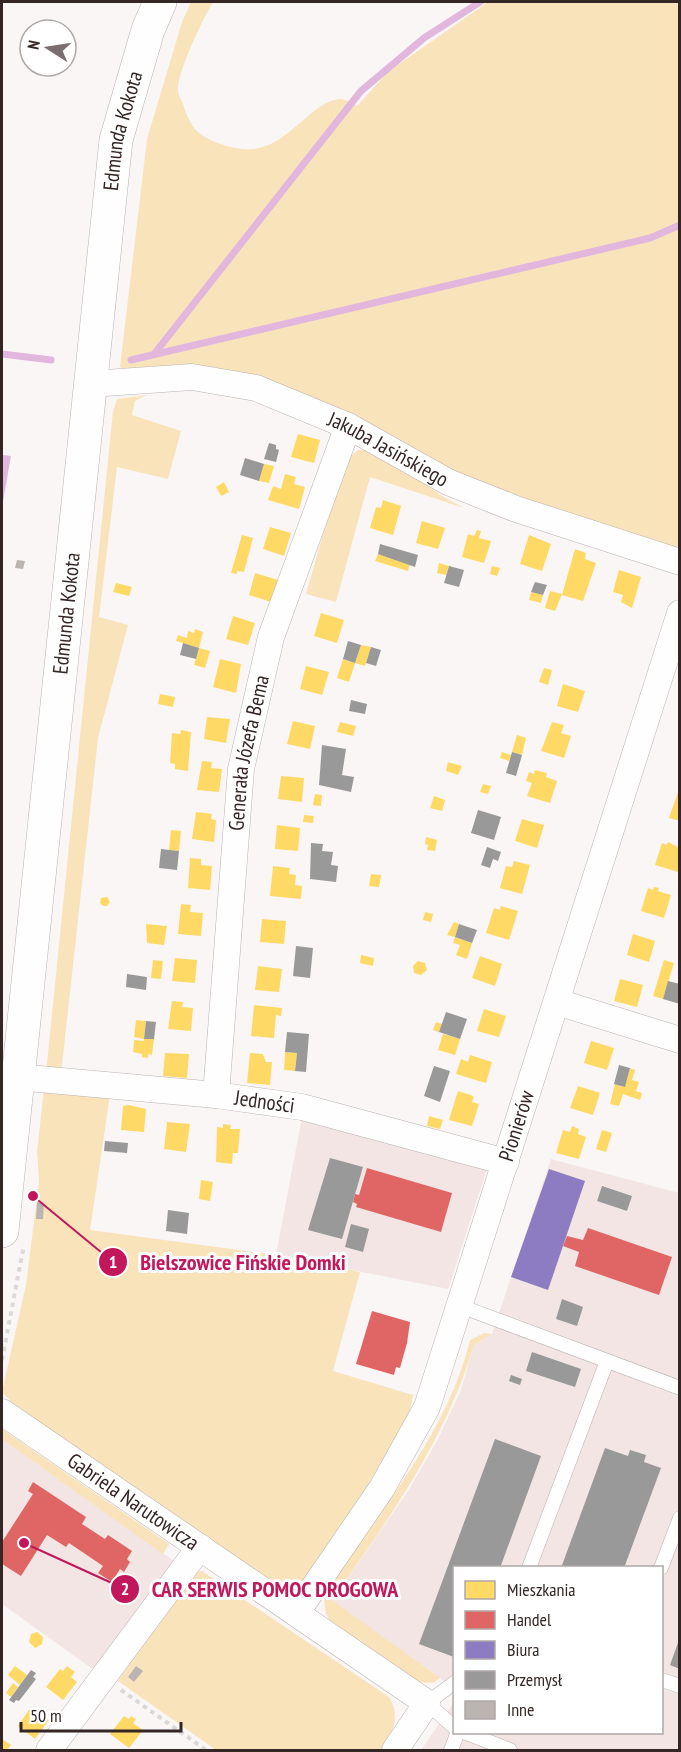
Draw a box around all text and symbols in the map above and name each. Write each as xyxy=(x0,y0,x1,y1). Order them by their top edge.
north arrow xyxy=(18,18,78,78)
text: N xyxy=(23,39,44,51)
street label: Edmunda Kokota xyxy=(97,68,148,192)
street label: Jakuba Jasińskiego xyxy=(323,405,454,493)
street label: Edmunda Kokota xyxy=(46,551,86,675)
street label: Generała Józefa Bema xyxy=(222,672,275,832)
street label: Jedności xyxy=(232,1084,297,1119)
street label: Pionierów xyxy=(492,1086,540,1164)
callout: Bielszowice Fińskie Domki xyxy=(98,1242,357,1282)
text: Bielszowice Fińskie Domki xyxy=(140,1248,346,1276)
text: 1 xyxy=(109,1250,117,1273)
street label: Gabriela Narutowicza xyxy=(62,1447,205,1556)
legend xyxy=(453,1566,663,1734)
callout: CAR SERWIS POMOC DROGOWA xyxy=(110,1569,411,1609)
text: CAR SERWIS POMOC DROGOWA xyxy=(152,1575,399,1603)
text: 2 xyxy=(121,1577,129,1600)
text: Mieszkania xyxy=(507,1578,576,1601)
text: Handel xyxy=(507,1608,552,1631)
text: Biura xyxy=(507,1638,539,1661)
text: Przemysł xyxy=(507,1668,563,1691)
scale bar xyxy=(21,1695,182,1733)
text: Inne xyxy=(507,1698,534,1721)
text: 50 m xyxy=(30,1704,62,1727)

